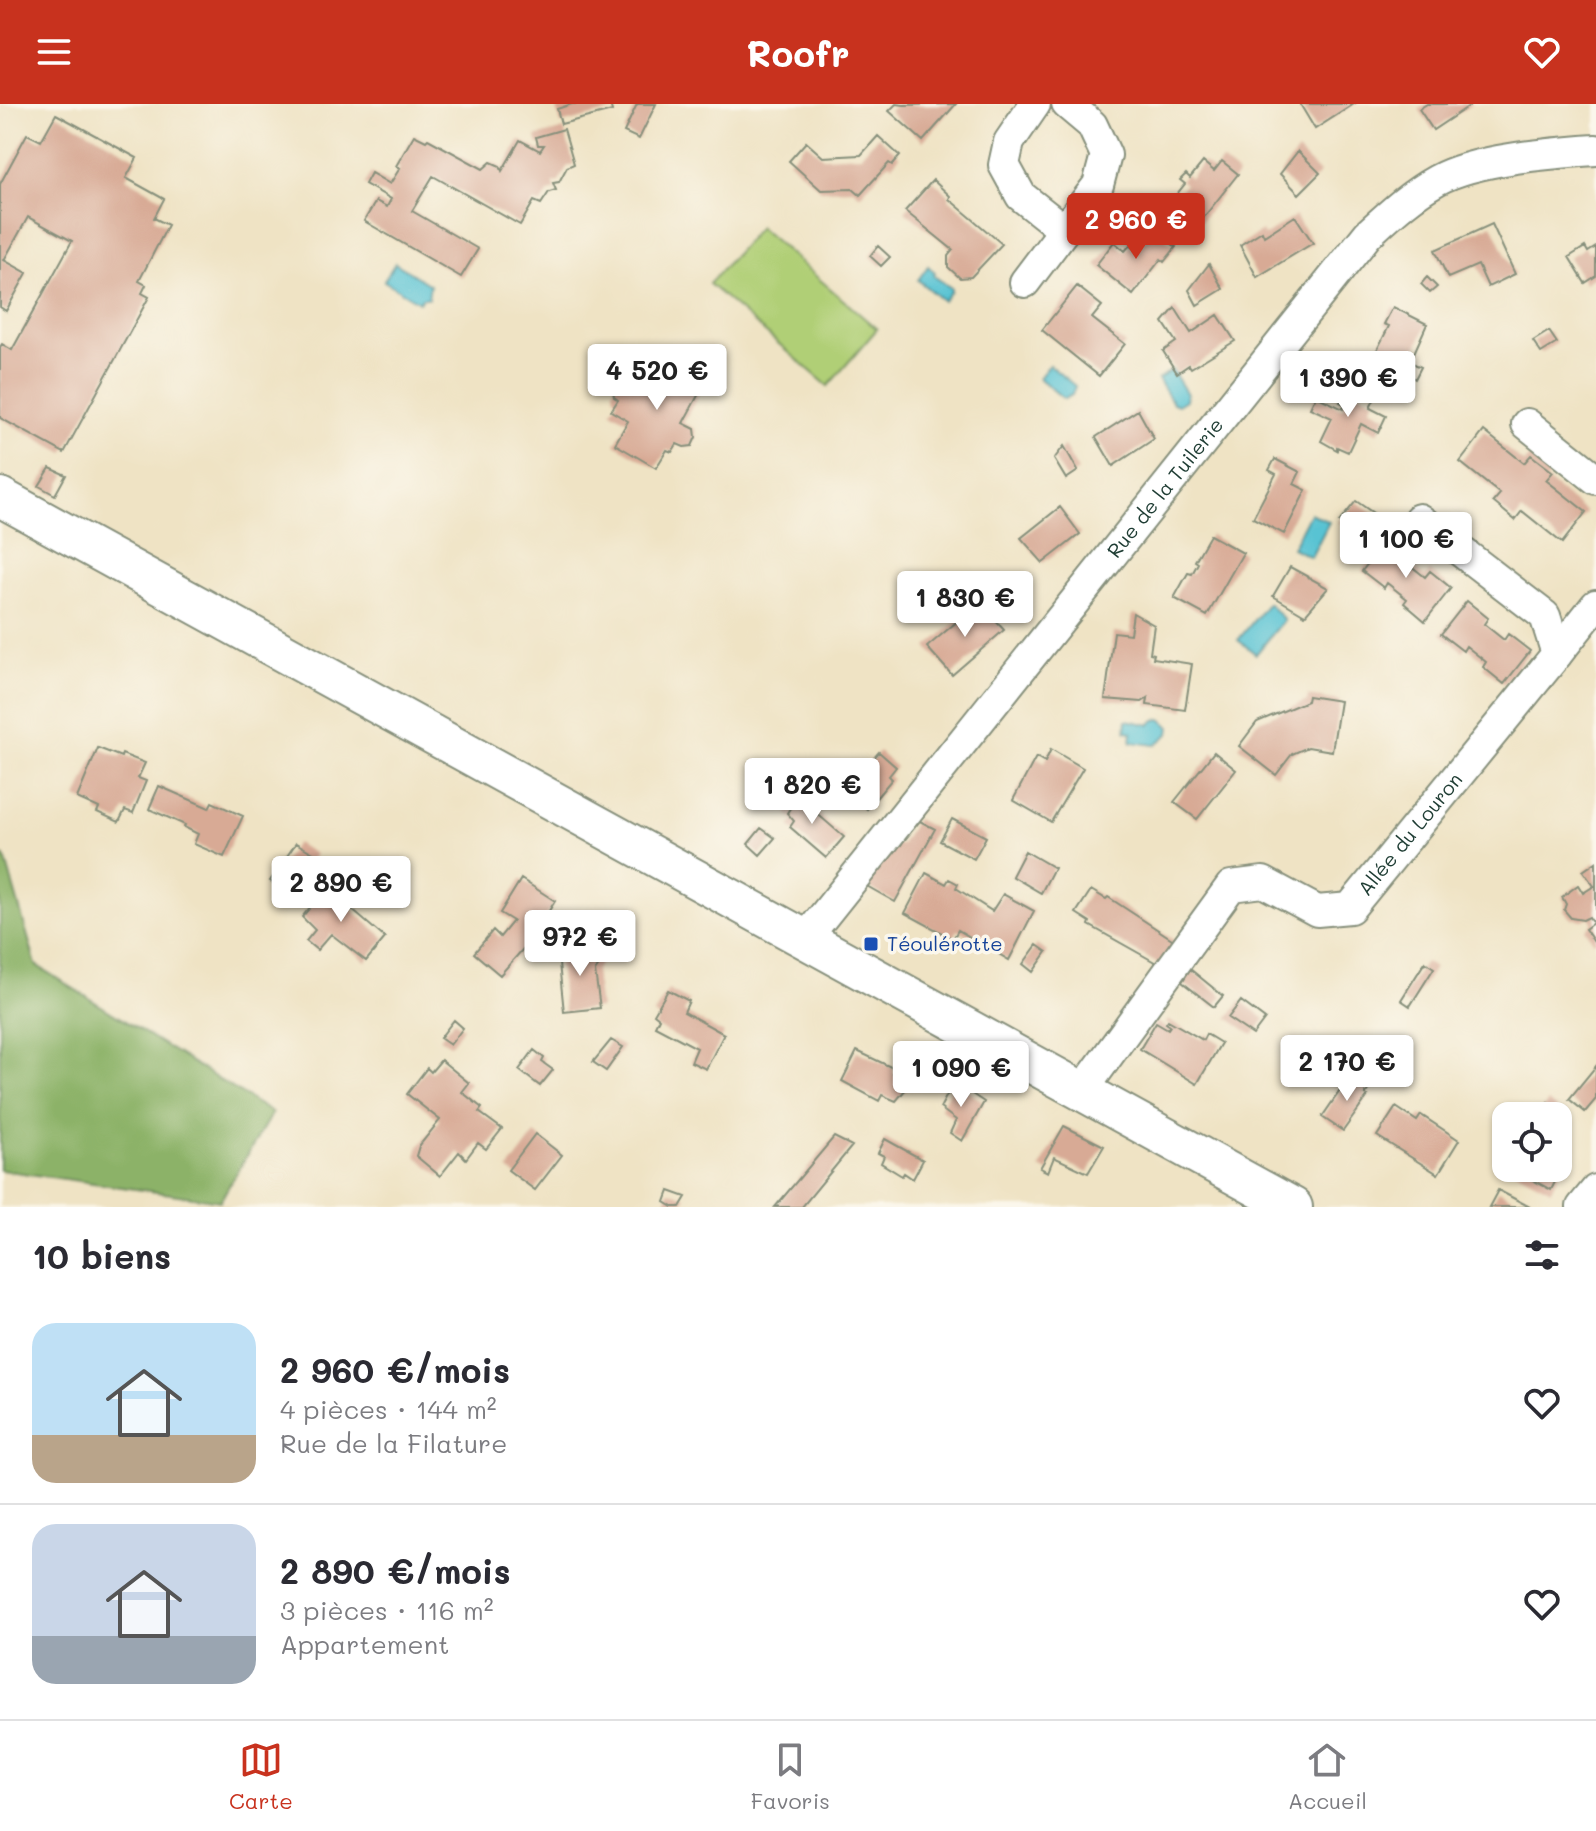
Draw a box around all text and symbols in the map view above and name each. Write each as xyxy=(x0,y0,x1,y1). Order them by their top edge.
text: Roofr xyxy=(747,29,849,76)
icon: menu xyxy=(32,30,76,74)
icon: heart xyxy=(1520,30,1564,74)
pin: 2 960 € xyxy=(1062,193,1210,261)
text: 2 960 € xyxy=(1085,202,1187,236)
pin: 4 520 € xyxy=(583,344,731,412)
pin: 1 390 € xyxy=(1274,351,1422,419)
text: 4 520 € xyxy=(606,353,708,387)
text: 1 390 € xyxy=(1298,360,1398,394)
street label: Rue de la Tuilerie xyxy=(1101,412,1228,563)
pin: 1 100 € xyxy=(1332,512,1480,580)
text: 1 100 € xyxy=(1358,521,1454,555)
pin: 1 830 € xyxy=(891,571,1039,639)
text: 1 830 € xyxy=(915,580,1015,614)
pin: 1 820 € xyxy=(738,758,886,826)
text: 1 820 € xyxy=(763,767,861,801)
street label: Allée du Louron xyxy=(1351,767,1467,900)
pin: 2 890 € xyxy=(267,856,415,924)
text: 2 890 € xyxy=(290,865,392,899)
pin: 972 € xyxy=(524,910,636,978)
text: 972 € xyxy=(542,919,618,953)
place label: Téoulérotte xyxy=(887,930,1003,956)
marker: Téoulérotte xyxy=(862,935,880,953)
pin: 2 170 € xyxy=(1273,1035,1421,1103)
pin: 1 090 € xyxy=(887,1041,1035,1109)
text: 2 170 € xyxy=(1298,1044,1396,1078)
text: 1 090 € xyxy=(911,1050,1011,1084)
map controls xyxy=(1492,1102,1572,1182)
button: locate xyxy=(1492,1102,1572,1182)
text: 10 biens xyxy=(32,1233,171,1278)
icon: filters xyxy=(1520,1233,1564,1277)
text: 2 960 €/mois xyxy=(280,1347,510,1392)
icon: home xyxy=(96,1355,192,1451)
icon: heart xyxy=(1520,1381,1564,1425)
text: 4 pièces · 144 m² xyxy=(280,1392,497,1426)
text: Rue de la Filature xyxy=(280,1426,507,1460)
text: 2 890 €/mois xyxy=(280,1548,511,1593)
icon: home xyxy=(96,1556,192,1652)
icon: heart xyxy=(1520,1582,1564,1626)
text: 3 pièces · 116 m² xyxy=(280,1593,493,1627)
text: Appartement xyxy=(280,1627,450,1661)
tab: Carte xyxy=(229,1738,293,1815)
tab: Favoris xyxy=(751,1738,830,1815)
tab: Accueil xyxy=(1288,1738,1367,1815)

